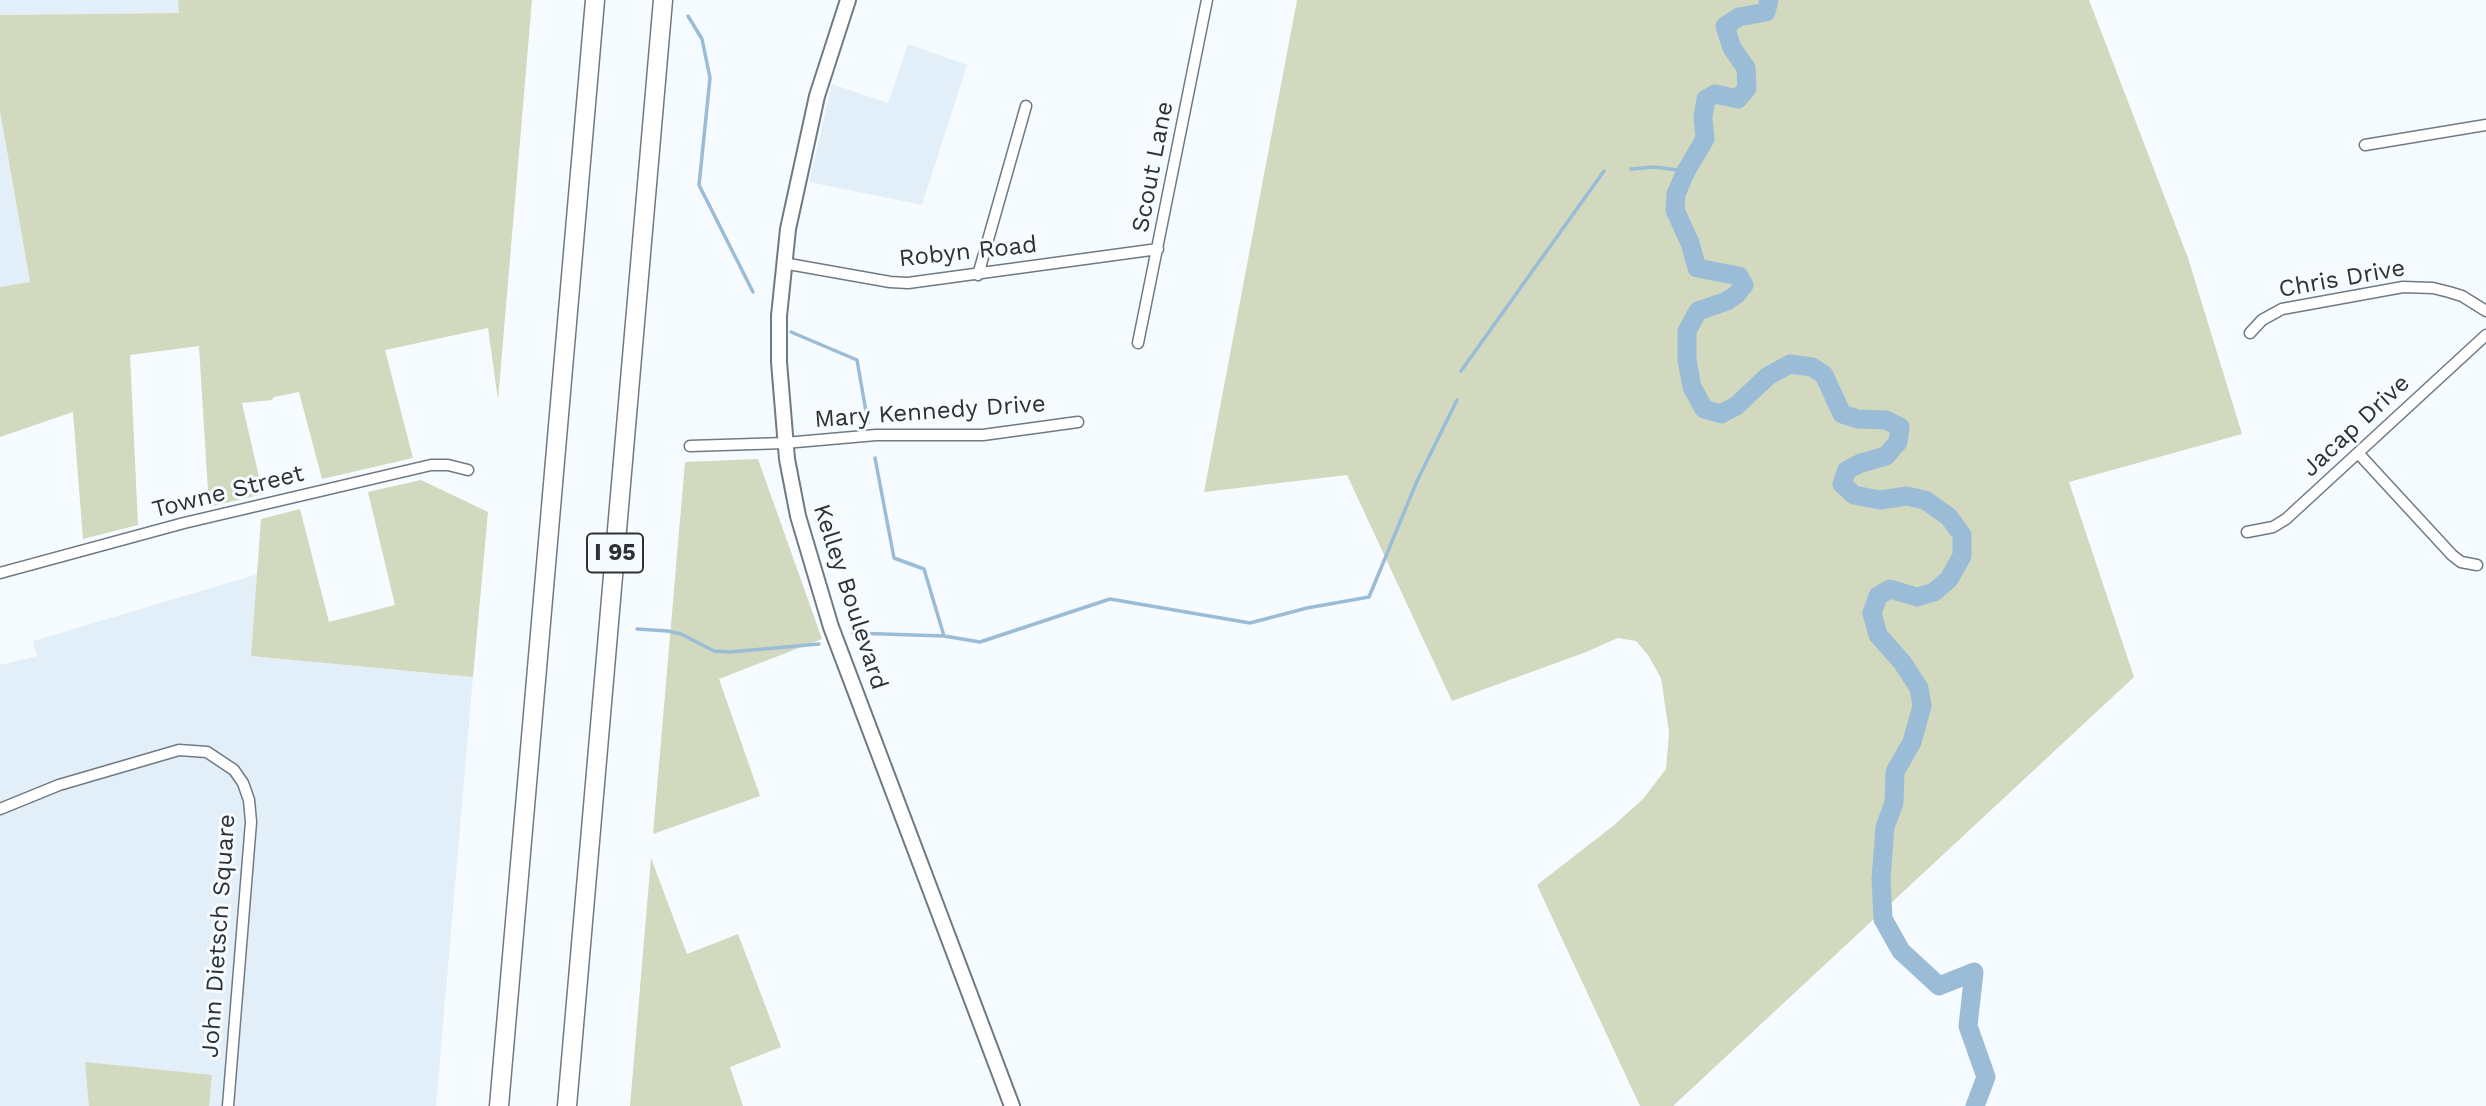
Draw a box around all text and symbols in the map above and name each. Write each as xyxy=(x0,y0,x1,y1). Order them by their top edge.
street label: Scout Lane xyxy=(1126,99,1180,235)
street label: Robyn Road xyxy=(898,230,1038,274)
street label: Chris Drive xyxy=(2276,254,2408,304)
street label: Jacap Drive xyxy=(2296,369,2416,483)
street label: Mary Kennedy Drive xyxy=(813,390,1047,434)
street label: Towne Street xyxy=(149,459,307,525)
street label: Kelley Boulevard xyxy=(806,501,894,693)
road number: I 95 xyxy=(587,534,643,572)
street label: John Dietsch Square xyxy=(196,813,242,1059)

